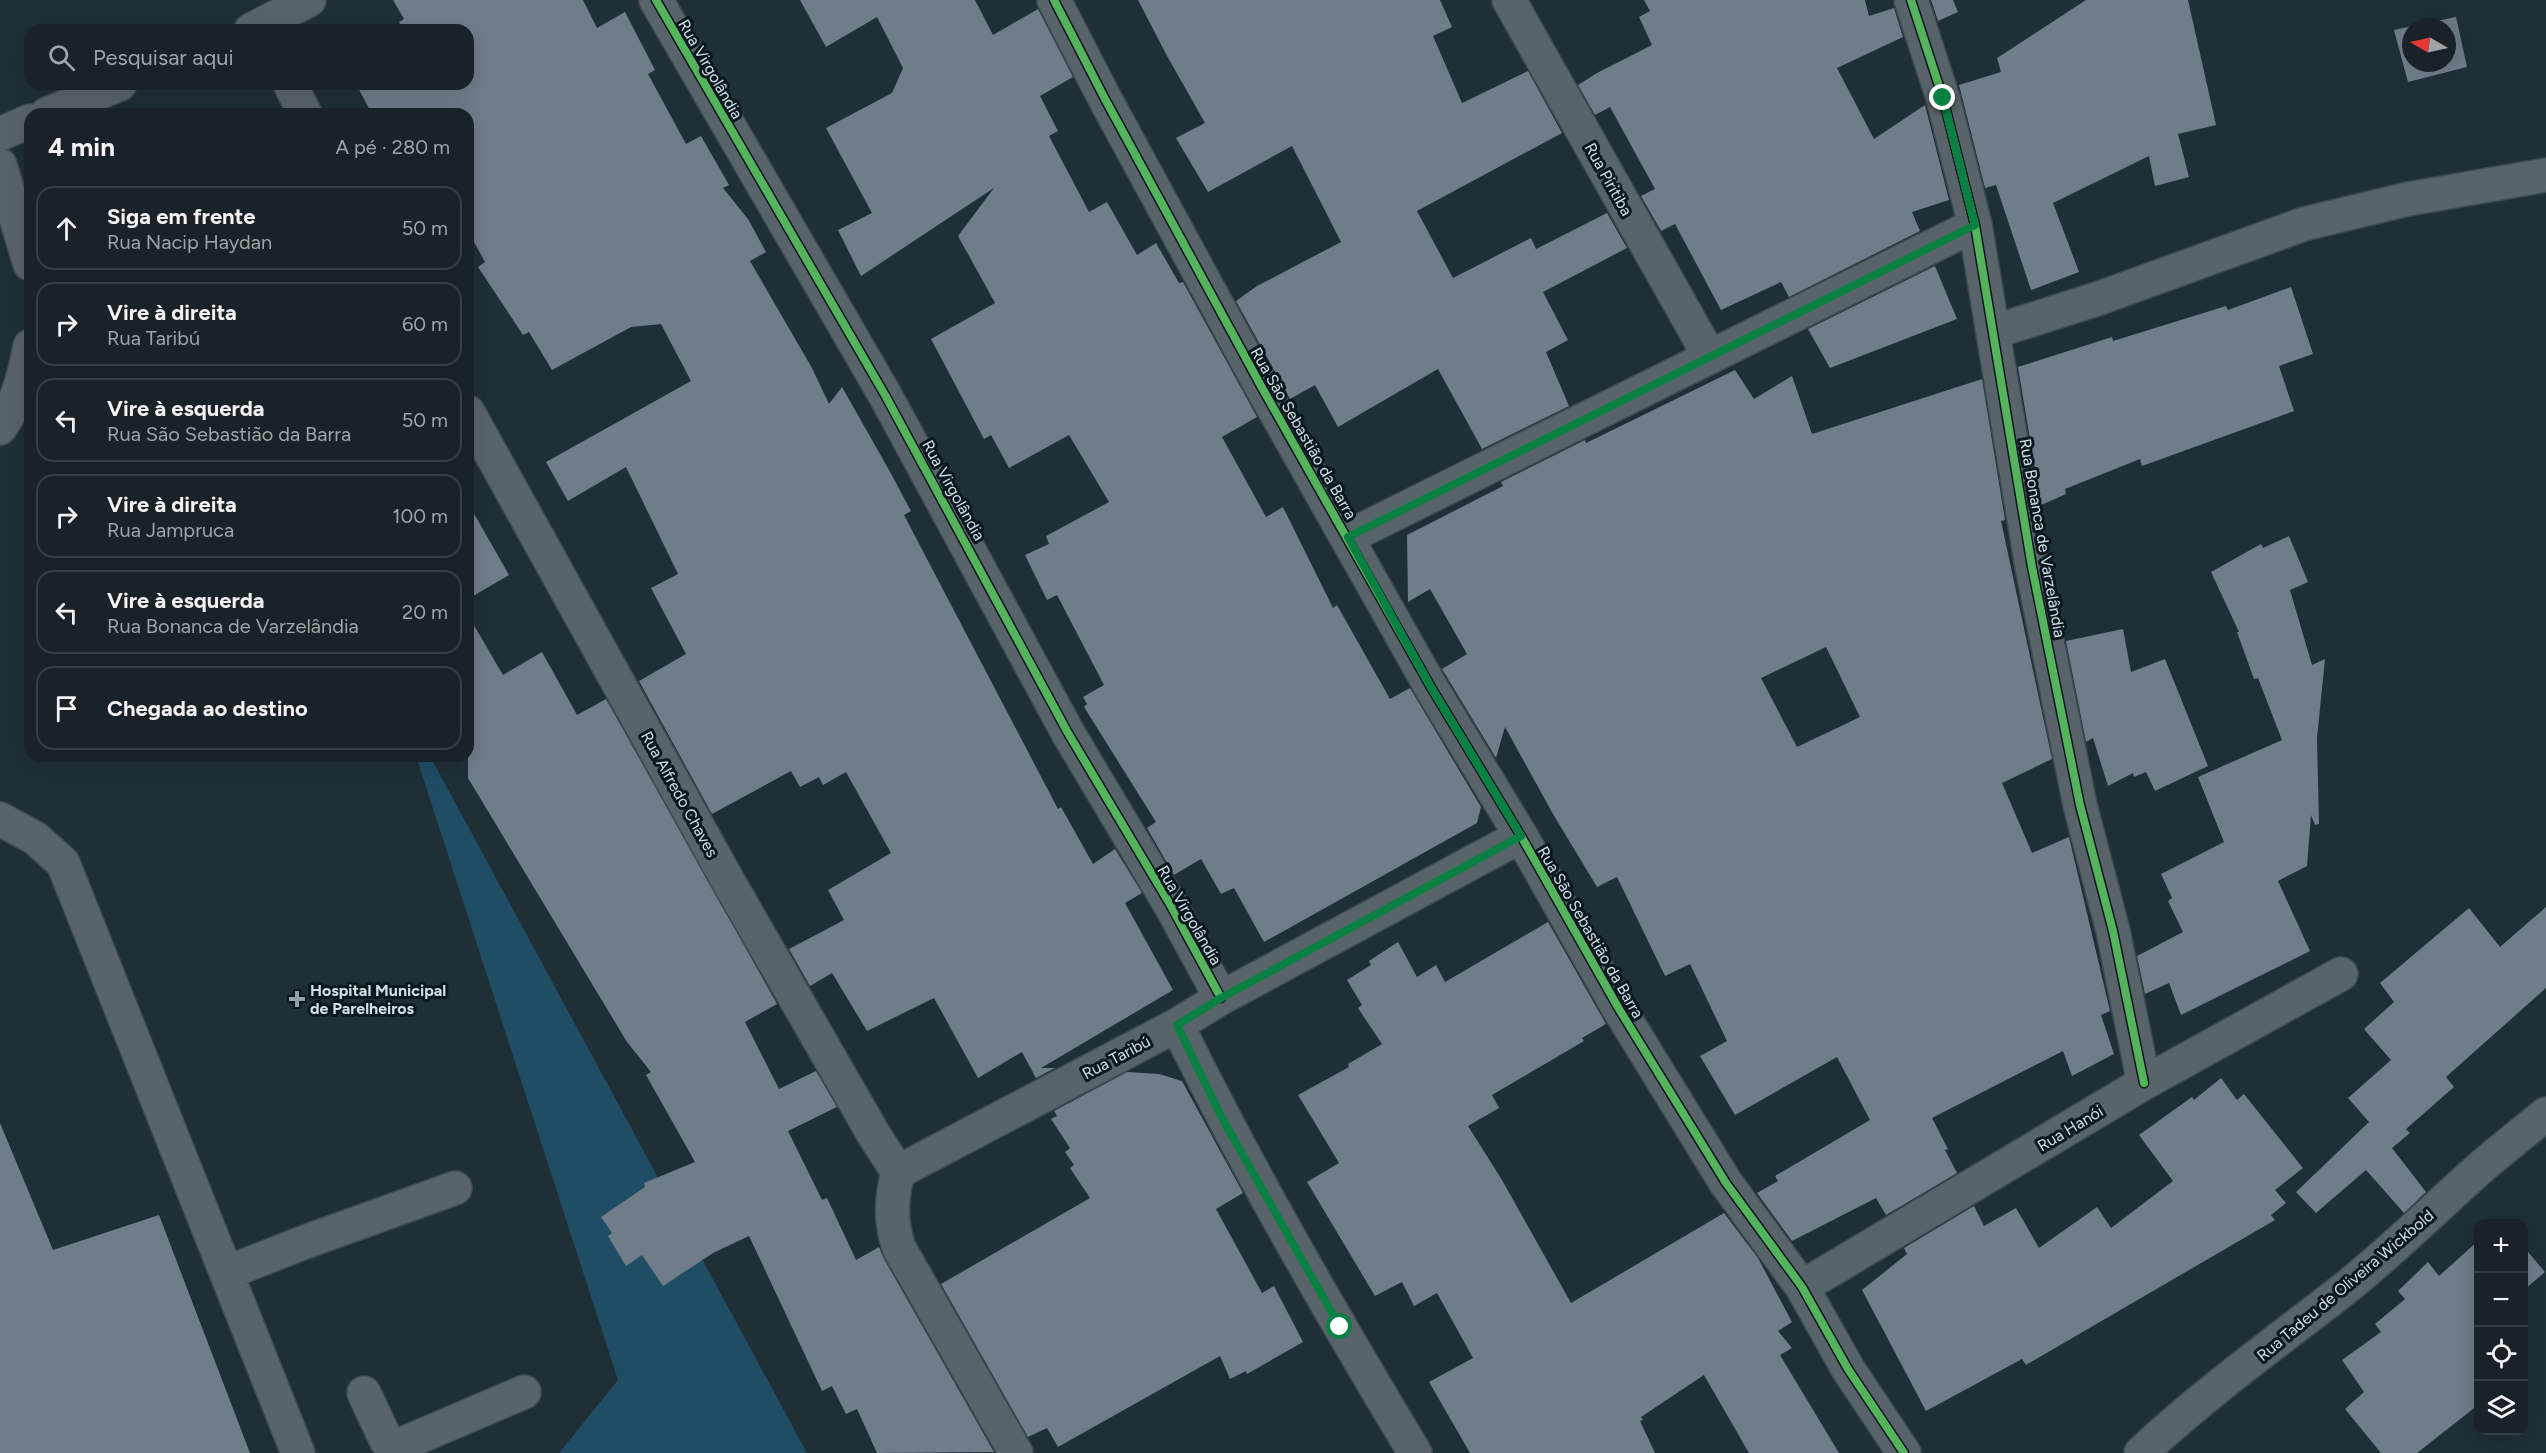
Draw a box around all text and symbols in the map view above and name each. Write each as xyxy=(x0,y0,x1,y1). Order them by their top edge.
street label: Rua Virgolândia xyxy=(674,16,747,122)
north arrow xyxy=(2402,18,2456,72)
search box xyxy=(24,24,474,90)
icon: search xyxy=(45,41,78,74)
text: Pesquisar aqui xyxy=(93,44,234,71)
route end xyxy=(1929,84,1955,110)
text: 4 min xyxy=(48,131,115,163)
text: A pé · 280 m xyxy=(336,135,450,159)
street label: Rua Piritiba xyxy=(1581,139,1636,219)
text: Siga em frente xyxy=(107,203,255,230)
icon: ahead xyxy=(50,212,83,245)
text: 50 m xyxy=(402,216,448,240)
text: Rua Nacip Haydan xyxy=(107,230,272,254)
text: Vire à direita xyxy=(107,299,237,326)
icon: right xyxy=(50,308,83,341)
text: 60 m xyxy=(402,312,448,336)
text: Rua Taribú xyxy=(107,326,200,350)
street label: Rua São Sebastião da Barra xyxy=(1246,344,1361,523)
text: Vire à esquerda xyxy=(107,395,265,422)
icon: left xyxy=(50,404,83,437)
text: 50 m xyxy=(402,408,448,432)
text: Rua São Sebastião da Barra xyxy=(107,422,351,446)
street label: Rua Virgolândia xyxy=(918,437,989,544)
street label: Rua Bonanca de Varzelândia xyxy=(2016,437,2069,639)
text: Vire à direita xyxy=(107,491,237,518)
icon: right xyxy=(50,500,83,533)
text: 100 m xyxy=(392,504,448,528)
text: Rua Jampruca xyxy=(107,518,234,542)
text: Vire à esquerda xyxy=(107,587,265,614)
icon: left xyxy=(50,596,83,629)
text: 20 m xyxy=(402,600,448,624)
text: Rua Bonanca de Varzelândia xyxy=(107,614,359,638)
icon: arrive xyxy=(50,692,83,725)
text: Chegada ao destino xyxy=(107,695,308,722)
street label: Rua Alfredo Chaves xyxy=(637,728,722,860)
street label: Rua São Sebastião da Barra xyxy=(1533,843,1648,1022)
street label: Rua Virgolândia xyxy=(1153,862,1226,968)
place label: Hospital Municipal de Parelheiros xyxy=(310,981,446,1018)
marker: Hospital Municipal de Parelheiros xyxy=(288,990,306,1008)
street label: Rua Taribú xyxy=(1079,1032,1154,1083)
street label: Rua Hanói xyxy=(2034,1101,2107,1155)
street label: Rua Tadeu de Oliveira Wickbold xyxy=(2253,1206,2438,1365)
map controls xyxy=(2474,1219,2528,1435)
button: + xyxy=(2474,1219,2528,1273)
button: − xyxy=(2474,1273,2528,1327)
route start xyxy=(1326,1313,1352,1339)
button: locate xyxy=(2474,1327,2528,1381)
button: layers xyxy=(2474,1381,2528,1435)

